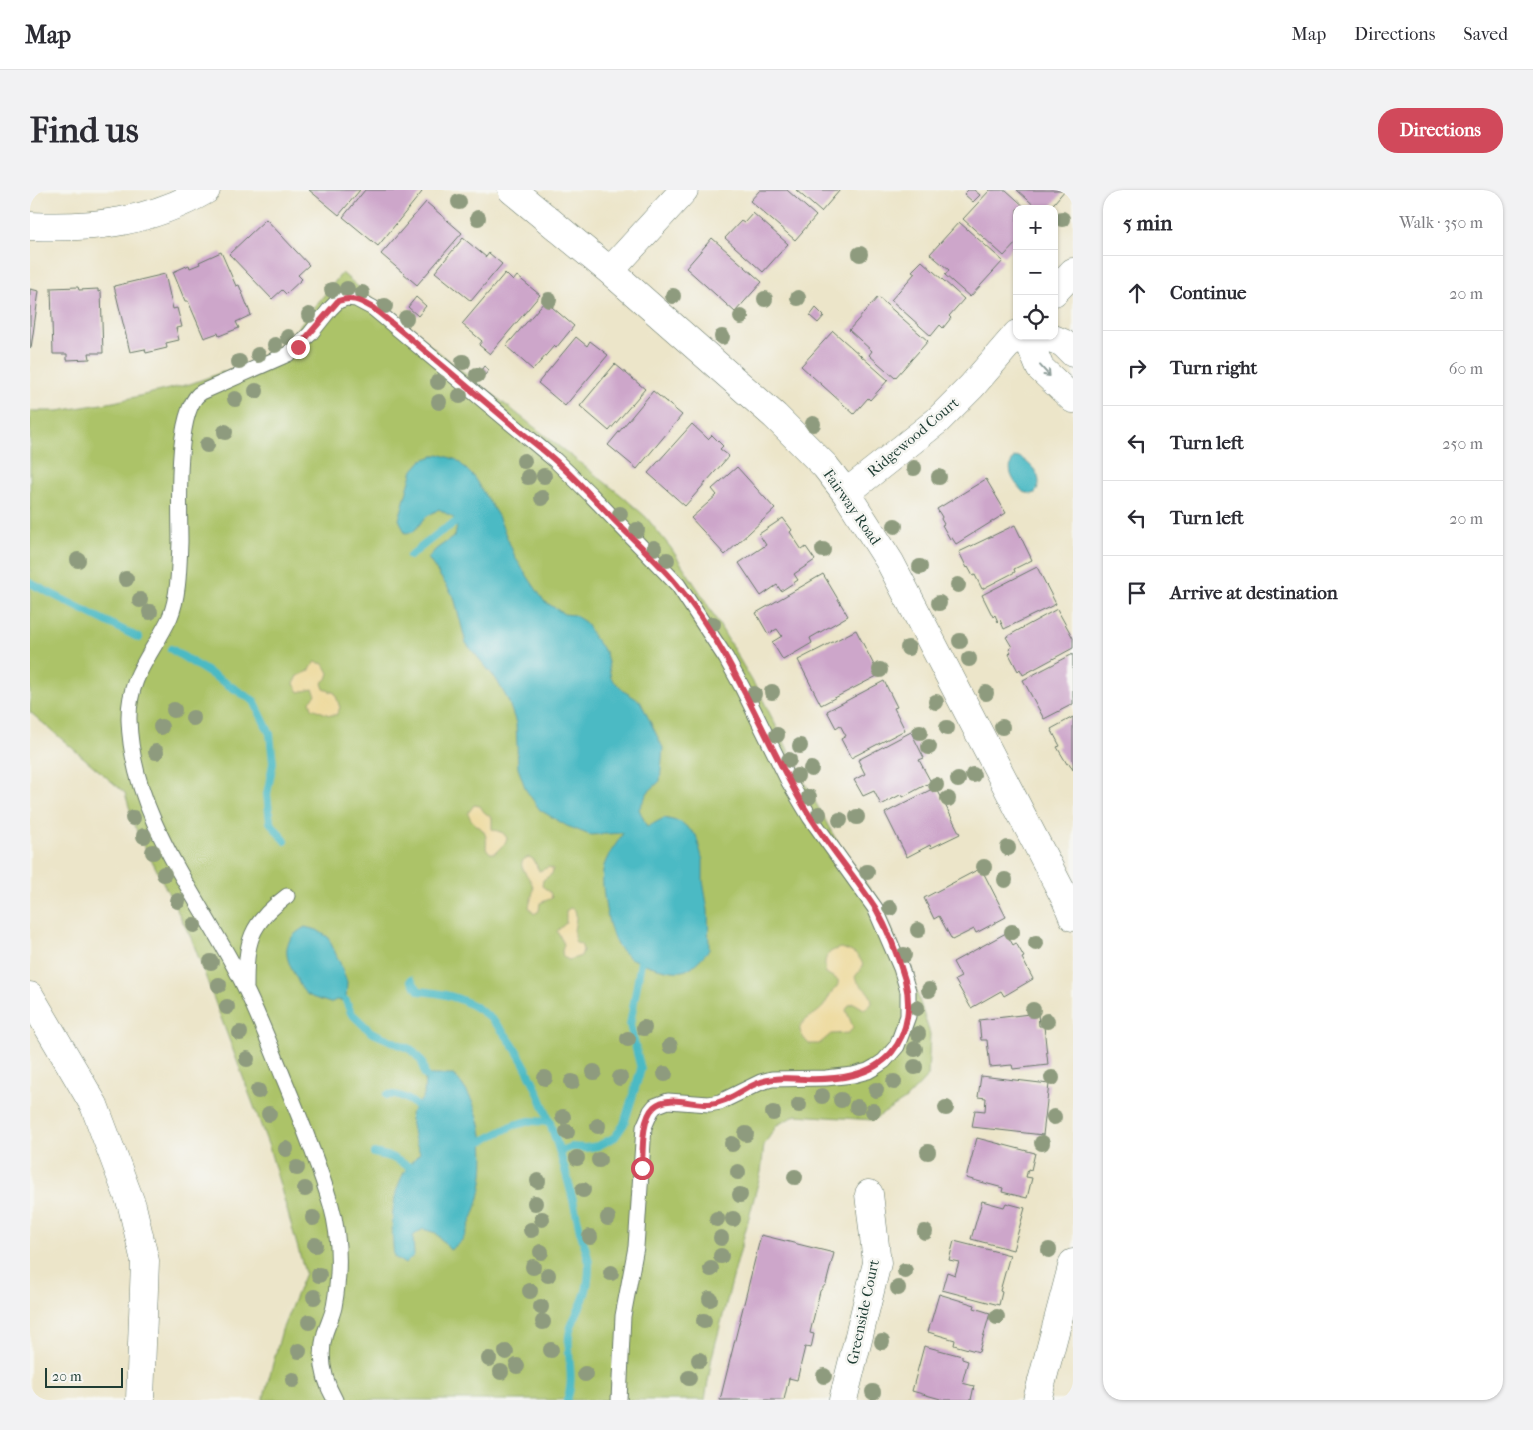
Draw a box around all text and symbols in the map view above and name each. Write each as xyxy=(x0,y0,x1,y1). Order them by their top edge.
text: Map xyxy=(25,21,71,49)
text: Map xyxy=(1292,24,1326,45)
text: Directions xyxy=(1354,24,1435,45)
text: Saved xyxy=(1463,24,1508,45)
button: Directions xyxy=(1378,108,1503,153)
text: Find us xyxy=(30,110,139,151)
map controls xyxy=(1013,205,1058,340)
button: + xyxy=(1013,205,1058,250)
text: 5 min xyxy=(1123,211,1172,235)
text: Walk · 350 m xyxy=(1399,213,1483,232)
button: − xyxy=(1013,250,1058,295)
icon: ahead xyxy=(1123,279,1151,307)
text: Continue xyxy=(1170,282,1246,304)
text: 20 m xyxy=(1449,284,1483,303)
button: locate xyxy=(1013,295,1058,340)
route end xyxy=(287,336,310,359)
icon: right xyxy=(1123,354,1151,382)
text: Turn right xyxy=(1170,357,1257,379)
text: 60 m xyxy=(1449,359,1483,378)
one-way arrow xyxy=(1039,365,1050,378)
street label: Ridgewood Court xyxy=(864,393,963,481)
icon: left xyxy=(1123,429,1151,457)
text: Turn left xyxy=(1170,432,1244,454)
text: 250 m xyxy=(1442,434,1483,453)
street label: Fairway Road xyxy=(819,466,885,549)
icon: left xyxy=(1123,504,1151,532)
text: Turn left xyxy=(1170,507,1244,529)
text: 20 m xyxy=(1449,509,1483,528)
icon: arrive xyxy=(1123,579,1151,607)
text: Arrive at destination xyxy=(1170,582,1338,604)
route start xyxy=(631,1157,654,1180)
street label: Greenside Court xyxy=(843,1257,883,1366)
scale bar xyxy=(45,1365,122,1388)
text: 20 m xyxy=(52,1368,82,1385)

